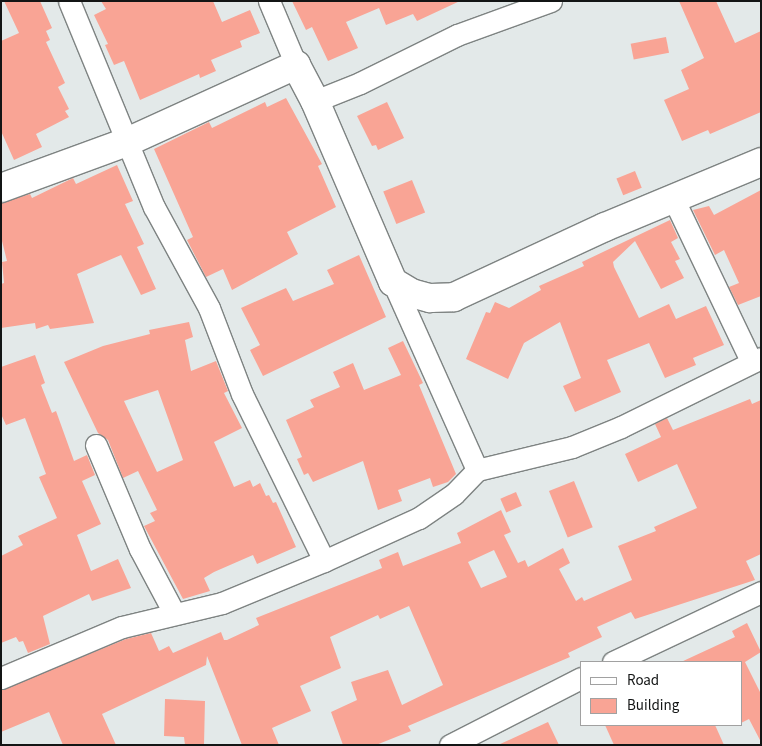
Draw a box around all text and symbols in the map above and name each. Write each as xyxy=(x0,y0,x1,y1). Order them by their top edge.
legend xyxy=(580,661,742,726)
text: Road xyxy=(627,670,659,691)
text: Building xyxy=(627,695,679,716)

